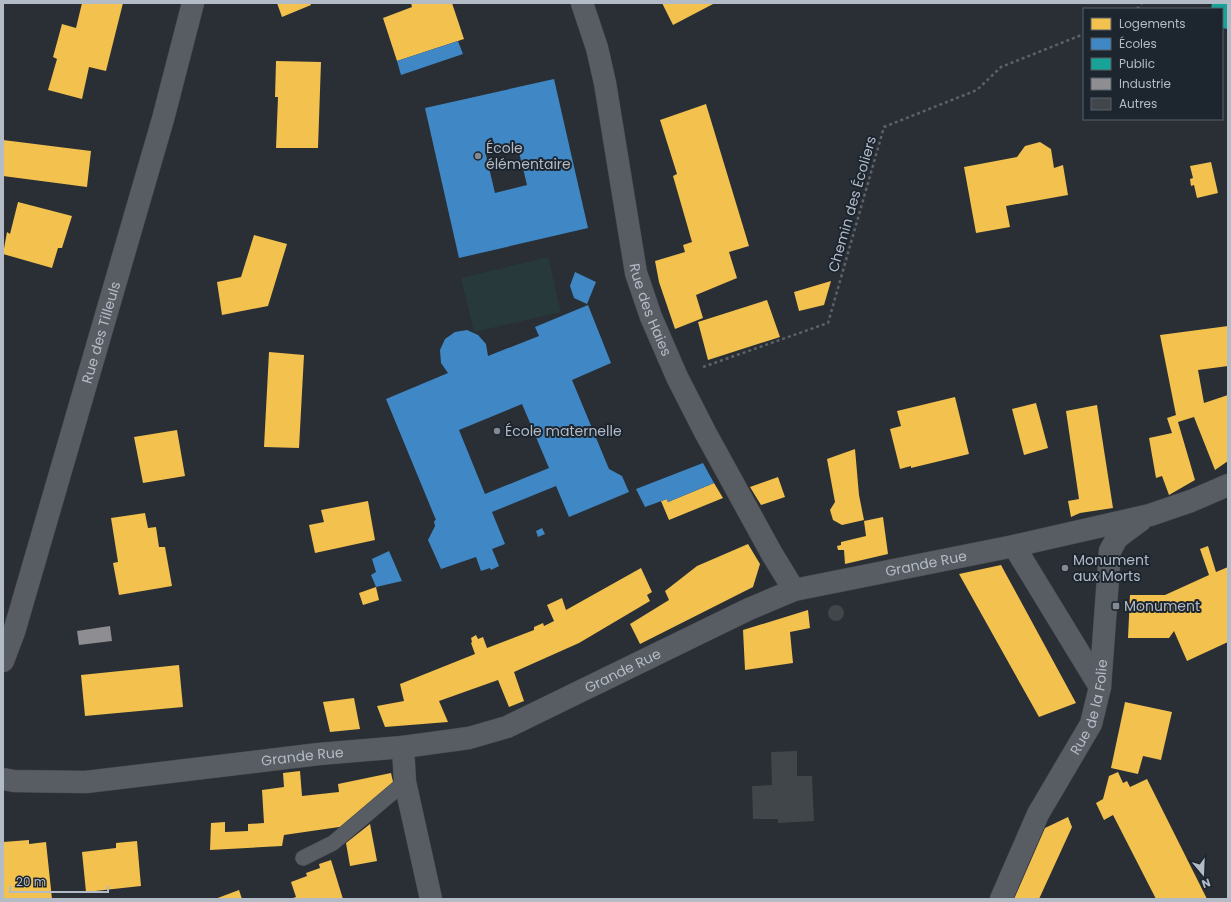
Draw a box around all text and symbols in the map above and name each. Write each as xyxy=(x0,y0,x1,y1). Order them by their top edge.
legend xyxy=(1083,8,1223,120)
text: Logements xyxy=(1119,15,1186,32)
text: Écoles xyxy=(1119,35,1157,52)
text: Public xyxy=(1119,55,1155,72)
text: Industrie xyxy=(1119,75,1171,92)
text: Autres xyxy=(1119,95,1157,112)
street label: Chemin des Écoliers xyxy=(823,134,881,274)
place label: École élémentaire xyxy=(486,138,571,174)
marker: École élémentaire xyxy=(473,151,483,161)
street label: Rue des Haies xyxy=(625,262,677,359)
street label: Rue des Tilleuls xyxy=(77,279,125,386)
place label: École maternelle xyxy=(505,421,622,441)
marker: École maternelle xyxy=(492,426,502,436)
street label: Grande Rue xyxy=(883,546,969,582)
place label: Monument aux Morts xyxy=(1073,550,1149,586)
marker: Monument aux Morts xyxy=(1060,563,1070,573)
place label: Monument xyxy=(1124,596,1200,616)
marker: Monument xyxy=(1111,601,1121,611)
street label: Grande Rue xyxy=(581,643,664,698)
street label: Rue de la Folie xyxy=(1065,658,1112,759)
street label: Grande Rue xyxy=(260,742,345,771)
north arrow xyxy=(1183,854,1223,894)
scale bar xyxy=(10,868,108,894)
text: 20 m xyxy=(16,873,46,890)
text: N xyxy=(1200,875,1213,892)

